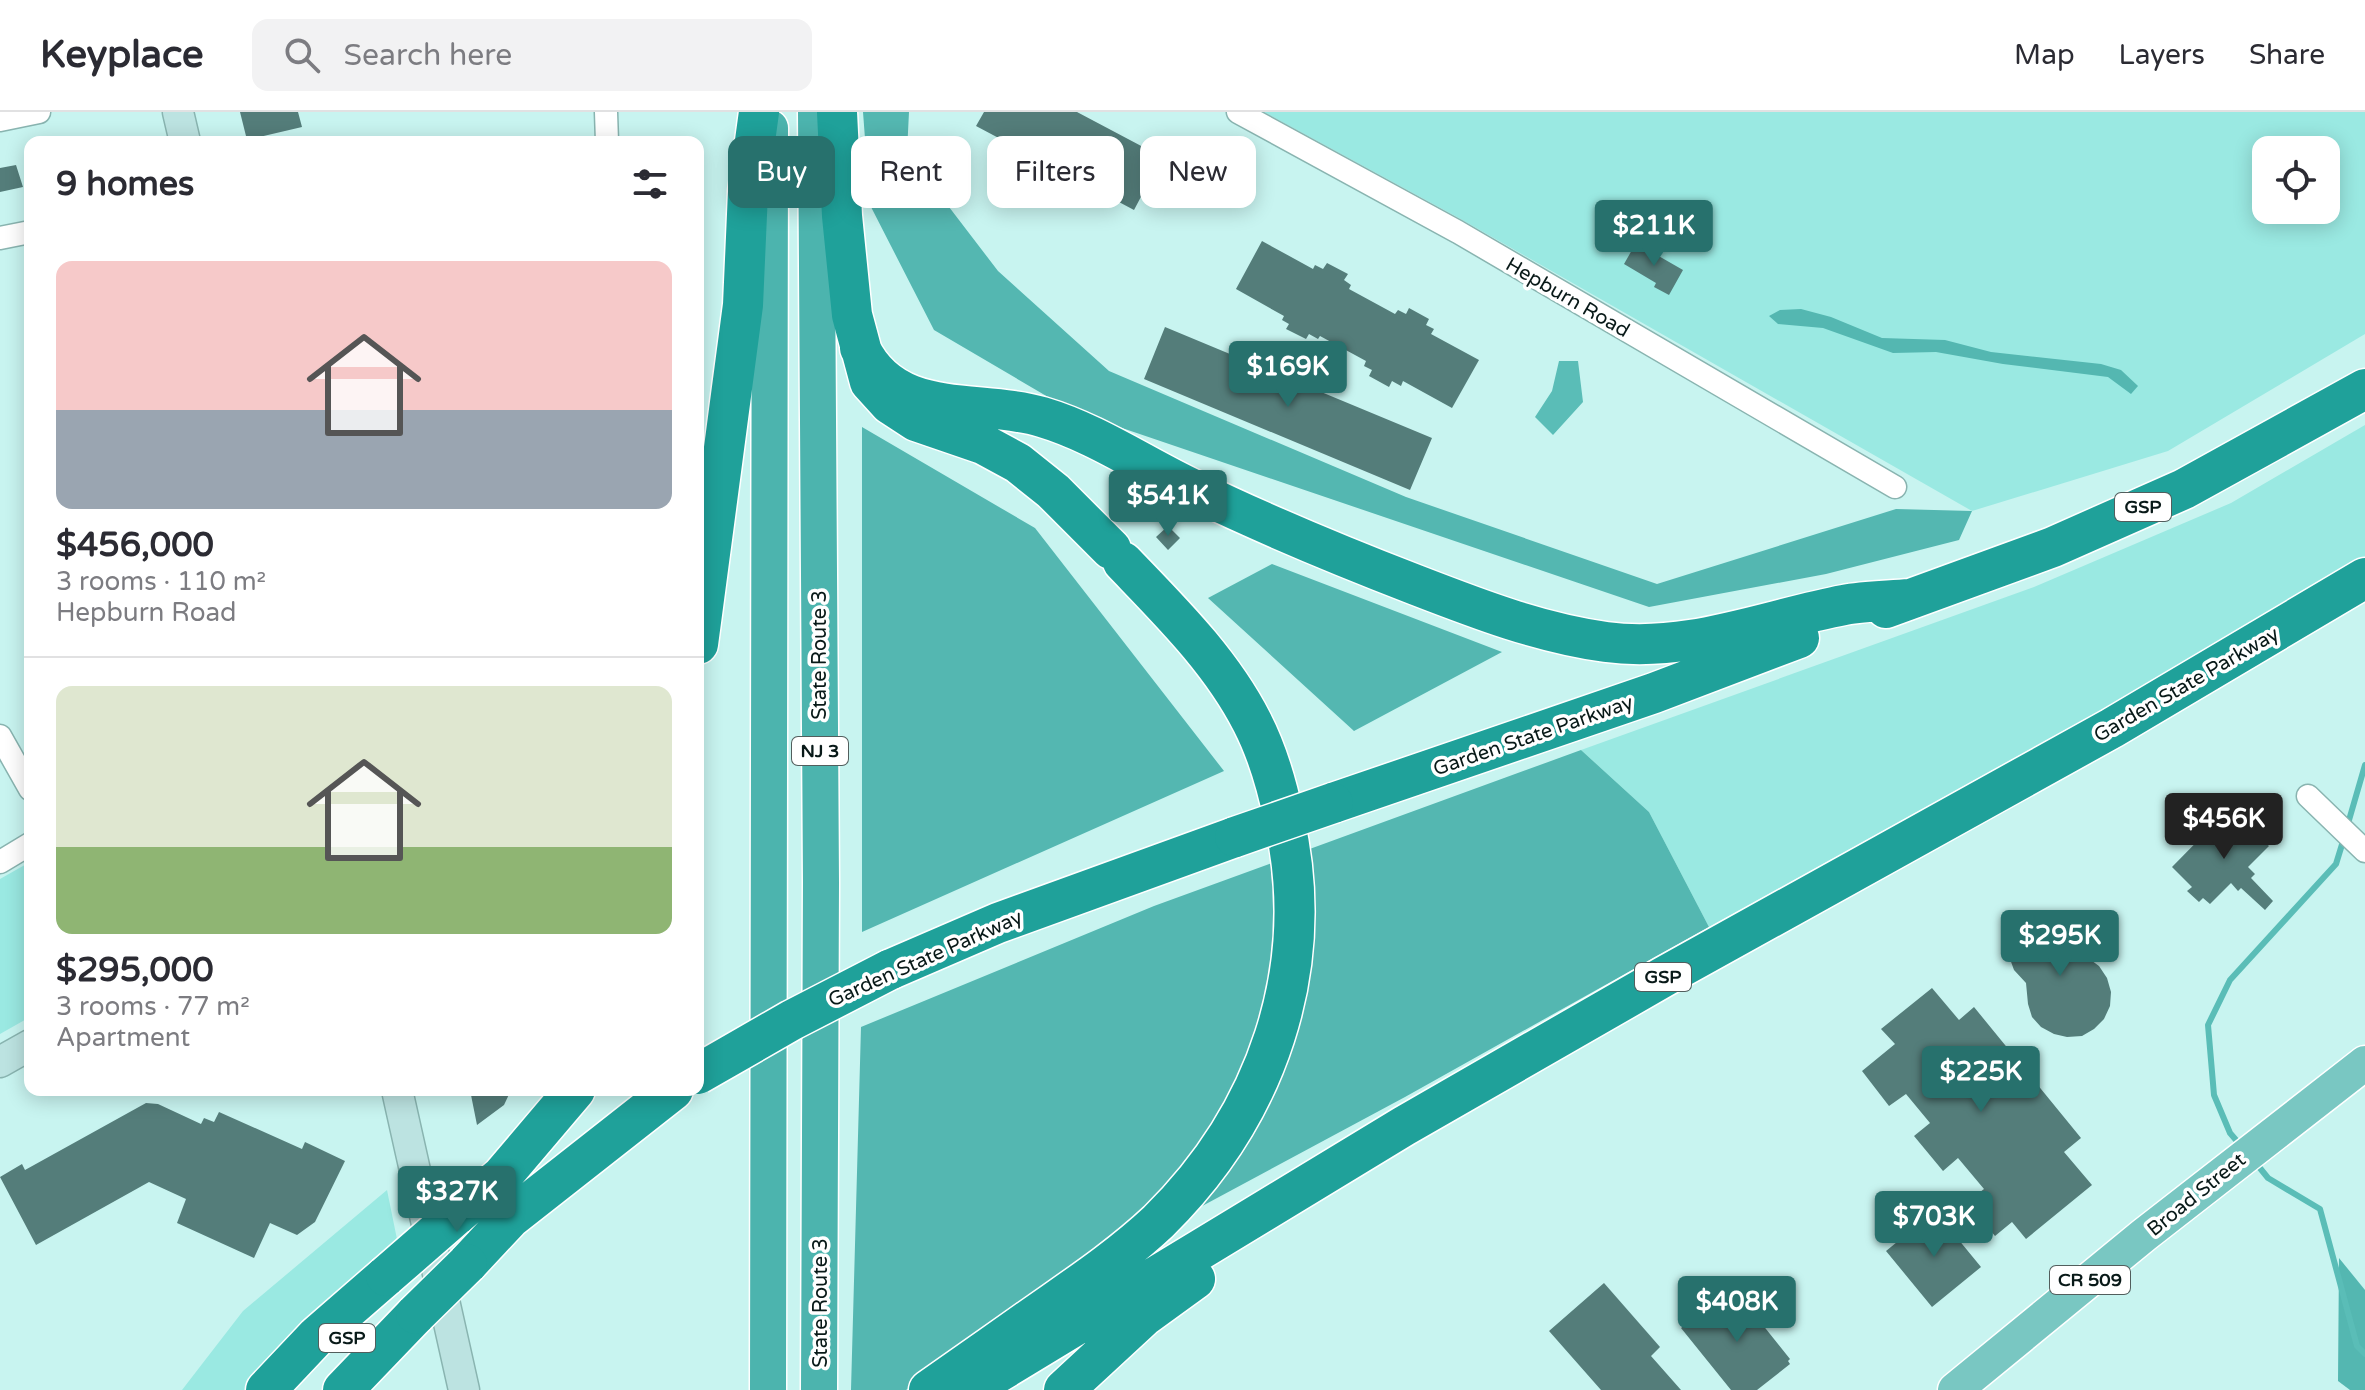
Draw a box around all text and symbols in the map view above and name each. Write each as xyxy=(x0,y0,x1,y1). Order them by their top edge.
search box xyxy=(252,19,812,91)
text: Keyplace xyxy=(40,32,204,78)
icon: search xyxy=(280,33,324,77)
text: Search here xyxy=(344,37,512,74)
text: Map xyxy=(2014,38,2075,72)
text: Layers xyxy=(2119,38,2205,72)
text: Share xyxy=(2249,38,2325,72)
chip: Buy xyxy=(728,136,835,208)
chip: Rent xyxy=(851,136,971,208)
chip: Filters xyxy=(987,136,1124,208)
chip: New xyxy=(1140,136,1256,208)
map controls xyxy=(2252,136,2340,224)
button: locate xyxy=(2252,136,2340,224)
icon: filters xyxy=(628,162,672,206)
text: 9 homes xyxy=(56,164,194,205)
pin: $211K xyxy=(1598,200,1710,268)
text: $211K xyxy=(1613,210,1695,241)
street label: Hepburn Road xyxy=(1501,253,1634,343)
icon: home xyxy=(292,313,436,457)
pin: $169K xyxy=(1232,341,1344,409)
text: $169K xyxy=(1247,351,1329,382)
pin: $541K xyxy=(1112,470,1224,538)
text: $541K xyxy=(1127,480,1209,511)
road number: GSP xyxy=(2115,493,2171,521)
text: $456,000 xyxy=(56,525,214,566)
text: 3 rooms · 110 m² xyxy=(56,566,266,597)
street label: State Route 3 xyxy=(808,590,832,720)
text: Hepburn Road xyxy=(56,597,237,628)
street label: Garden State Parkway xyxy=(2090,622,2284,748)
street label: Garden State Parkway xyxy=(1430,690,1637,781)
road number: NJ 3 xyxy=(792,737,848,765)
icon: home xyxy=(292,738,436,882)
pin: $456K xyxy=(2168,793,2280,861)
text: $456K xyxy=(2183,803,2265,834)
street label: Garden State Parkway xyxy=(825,905,1026,1013)
pin: $295K xyxy=(2004,910,2116,978)
text: $295K xyxy=(2019,920,2101,951)
text: $295,000 xyxy=(56,950,214,991)
road number: GSP xyxy=(1635,963,1691,991)
text: 3 rooms · 77 m² xyxy=(56,991,250,1022)
text: Apartment xyxy=(56,1022,190,1053)
pin: $225K xyxy=(1925,1046,2037,1114)
text: $225K xyxy=(1940,1056,2022,1087)
street label: Broad Street xyxy=(2143,1148,2251,1242)
pin: $327K xyxy=(401,1166,513,1234)
text: $327K xyxy=(416,1176,498,1207)
pin: $703K xyxy=(1878,1191,1990,1259)
text: $703K xyxy=(1893,1201,1975,1232)
street label: State Route 3 xyxy=(809,1238,833,1368)
road number: CR 509 xyxy=(2050,1266,2130,1294)
pin: $408K xyxy=(1681,1276,1793,1344)
text: $408K xyxy=(1696,1286,1778,1317)
road number: GSP xyxy=(319,1324,375,1352)

